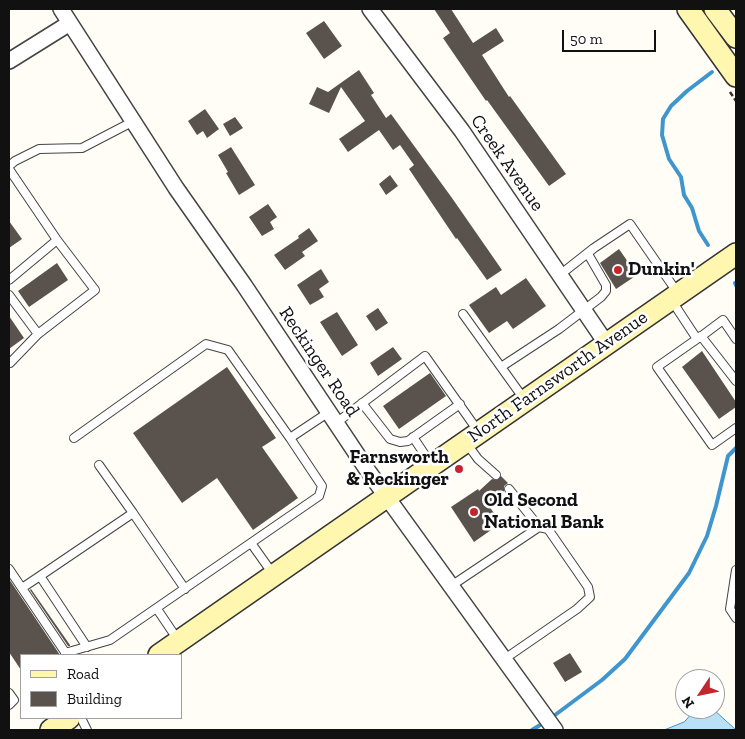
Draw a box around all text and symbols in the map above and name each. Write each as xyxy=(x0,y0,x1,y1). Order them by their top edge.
scale bar xyxy=(565,20,659,52)
text: 50 m xyxy=(570,30,603,48)
street label: Creek Avenue xyxy=(465,110,549,216)
place label: Dunkin' xyxy=(628,259,695,281)
marker: Dunkin' xyxy=(612,264,624,276)
street label: Reckinger Road xyxy=(274,303,364,421)
street label: North Farnsworth Avenue xyxy=(464,306,652,448)
place label: Farnsworth & Reckinger xyxy=(346,447,449,491)
marker: Farnsworth & Reckinger xyxy=(453,463,465,475)
place label: Old Second National Bank xyxy=(484,490,604,534)
marker: Old Second National Bank xyxy=(468,506,480,518)
legend xyxy=(20,654,182,719)
text: Road xyxy=(67,665,99,683)
north arrow xyxy=(675,669,725,719)
text: Building xyxy=(67,690,122,708)
text: N xyxy=(678,693,698,711)

